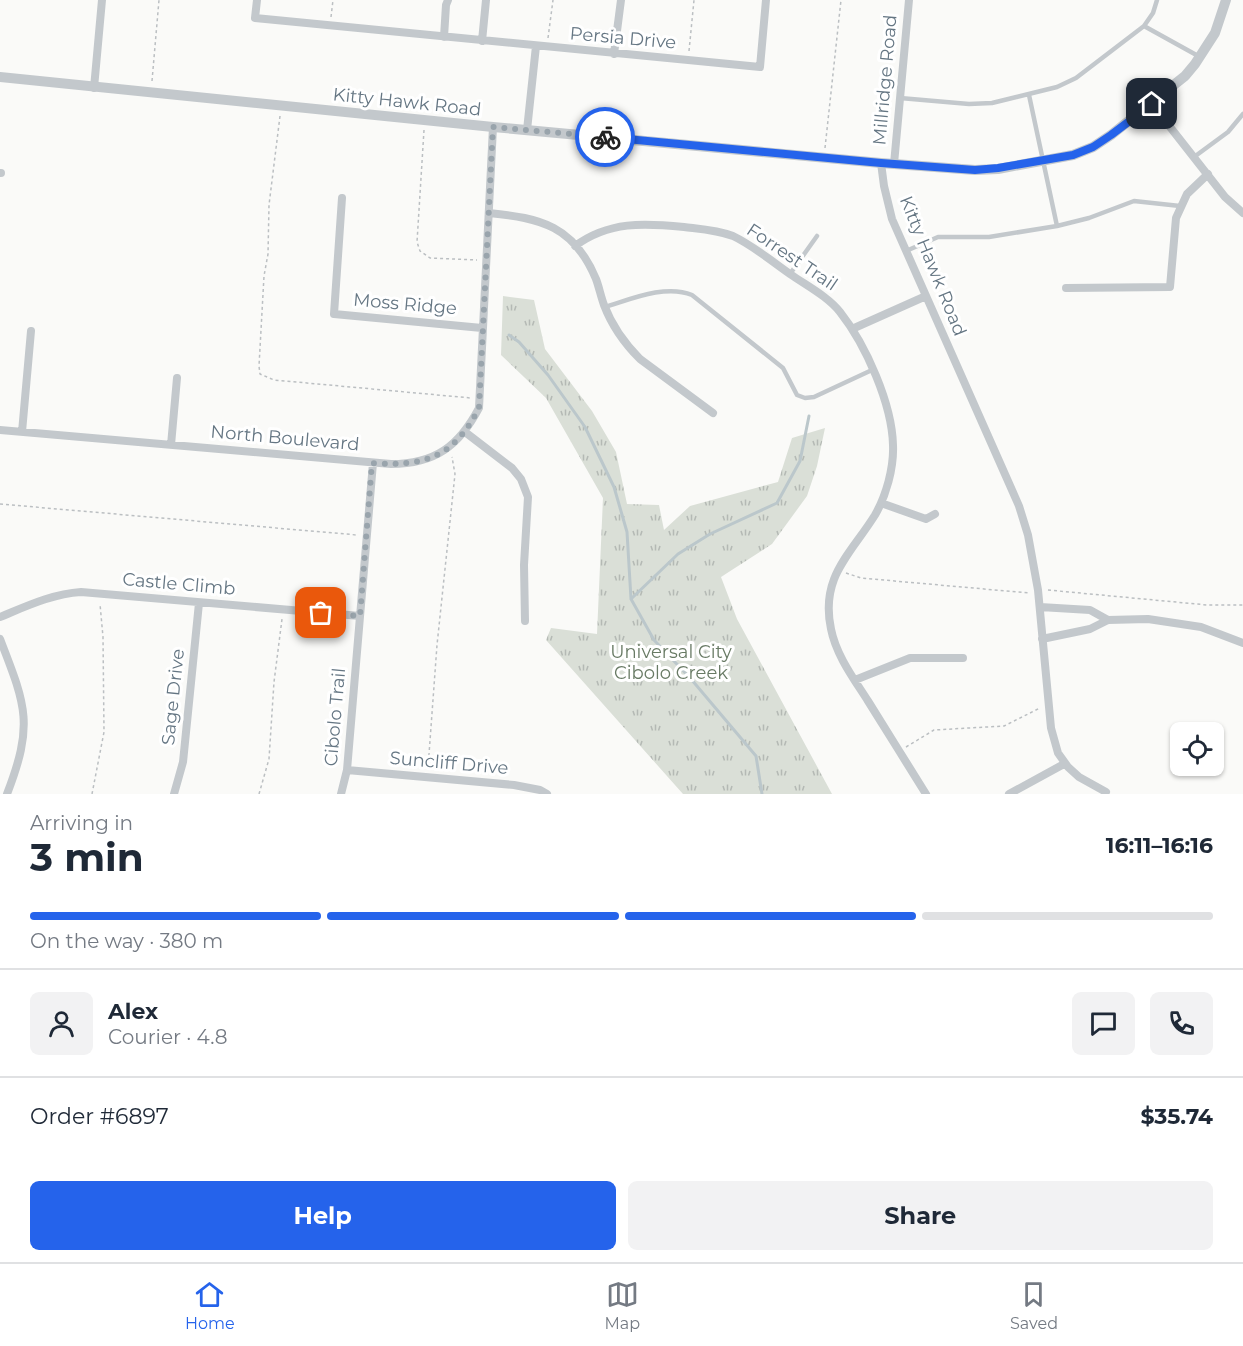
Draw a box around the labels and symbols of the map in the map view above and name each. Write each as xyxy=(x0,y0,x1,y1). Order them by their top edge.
street label: Millridge Road xyxy=(868,14,902,146)
street label: Persia Drive xyxy=(569,22,677,54)
pin xyxy=(1126,78,1177,129)
street label: Kitty Hawk Road xyxy=(332,83,482,121)
courier xyxy=(575,107,635,167)
street label: Kitty Hawk Road xyxy=(895,193,971,339)
street label: Forrest Trail xyxy=(742,219,842,295)
street label: Moss Ridge xyxy=(352,289,458,320)
street label: North Boulevard xyxy=(210,421,360,455)
street label: Castle Climb xyxy=(121,568,237,600)
pin xyxy=(295,587,346,638)
park label: Universal City Cibolo Creek xyxy=(610,641,732,684)
street label: Sage Drive xyxy=(157,648,189,746)
street label: Cibolo Trail xyxy=(320,667,350,767)
street label: Suncliff Drive xyxy=(389,747,509,779)

